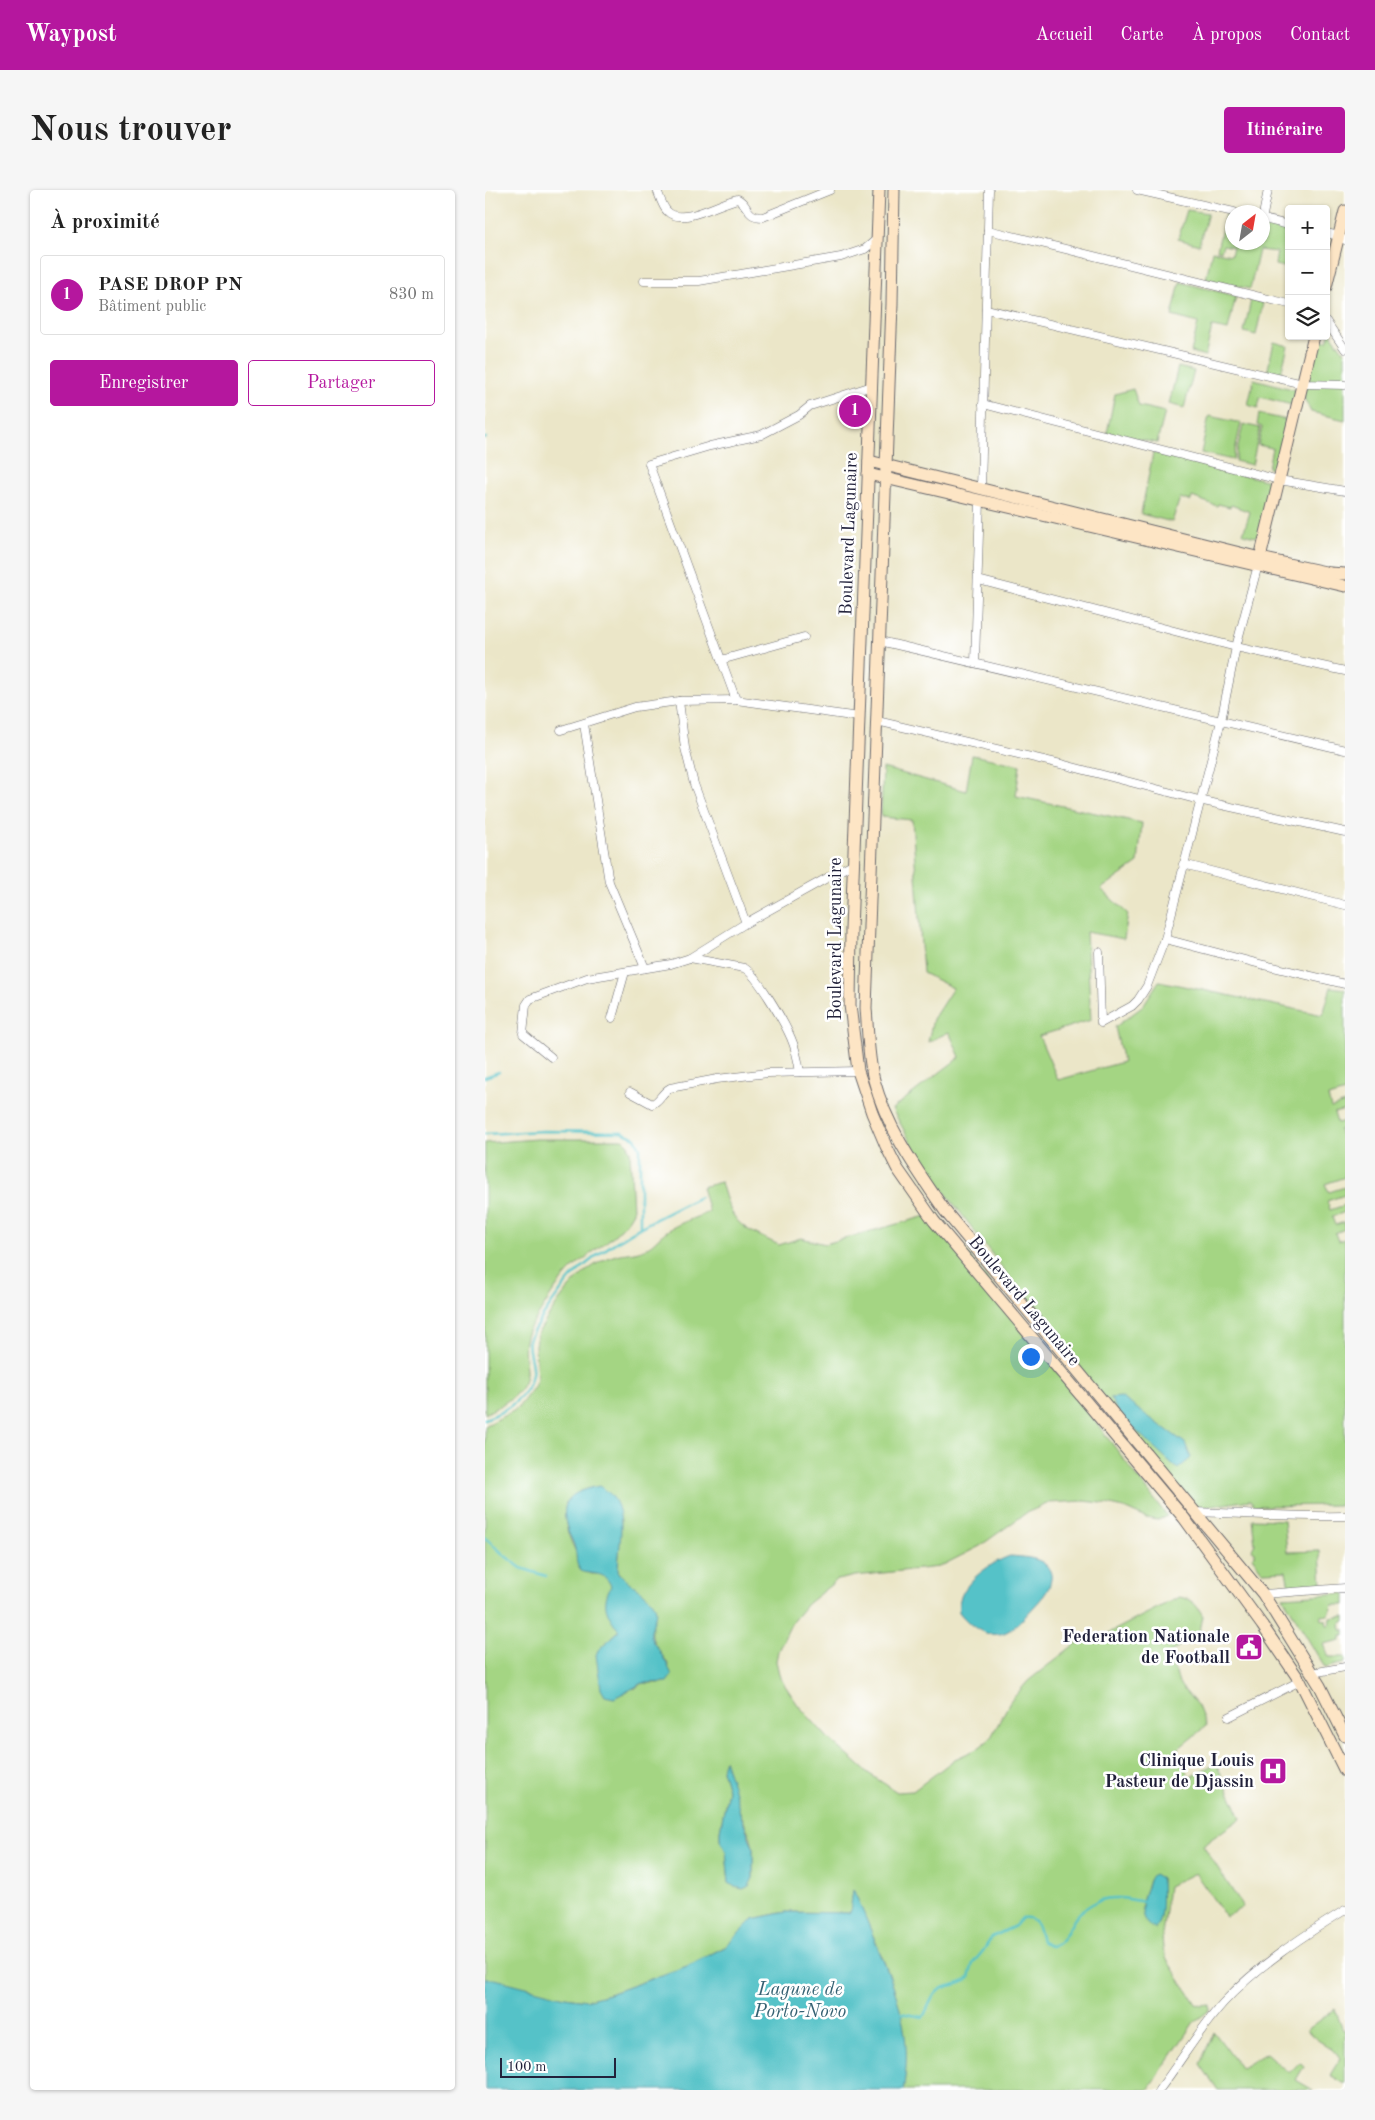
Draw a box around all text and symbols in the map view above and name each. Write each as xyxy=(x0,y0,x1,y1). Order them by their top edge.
text: Waypost xyxy=(25,23,117,47)
text: Accueil xyxy=(1035,26,1093,44)
text: Carte xyxy=(1121,26,1163,44)
text: À propos xyxy=(1191,26,1262,44)
text: Contact xyxy=(1290,26,1350,44)
button: Itinéraire xyxy=(1224,107,1345,153)
text: Nous trouver xyxy=(30,113,232,148)
north arrow xyxy=(1225,205,1270,250)
map controls xyxy=(1285,205,1330,340)
button: + xyxy=(1285,205,1330,250)
text: À proximité xyxy=(50,212,160,233)
button: − xyxy=(1285,250,1330,295)
text: PASE DROP PN xyxy=(98,276,242,295)
text: 1 xyxy=(62,287,72,303)
text: 830 m xyxy=(389,287,434,303)
button: layers xyxy=(1285,295,1330,340)
text: Bâtiment public xyxy=(98,299,206,315)
button: Enregistrer xyxy=(50,360,238,406)
button: Partager xyxy=(248,360,435,406)
pin: 1 xyxy=(839,392,871,430)
street label: Boulevard Lagunaire xyxy=(837,452,861,616)
street label: Boulevard Lagunaire xyxy=(827,857,845,1021)
street label: Boulevard Lagunaire xyxy=(965,1233,1083,1369)
your location xyxy=(1018,1344,1044,1370)
place label: Federation Nationale de Football xyxy=(1062,1628,1230,1667)
public building icon: Federation Nationale de Football xyxy=(1234,1632,1264,1662)
place label: Clinique Louis Pasteur de Djassin xyxy=(1104,1752,1254,1791)
hospital icon: Clinique Louis Pasteur de Djassin xyxy=(1258,1756,1288,1786)
water label: Lagune de Porto-Novo xyxy=(753,1981,846,2022)
scale bar xyxy=(500,2055,616,2078)
text: 100 m xyxy=(507,2060,546,2074)

